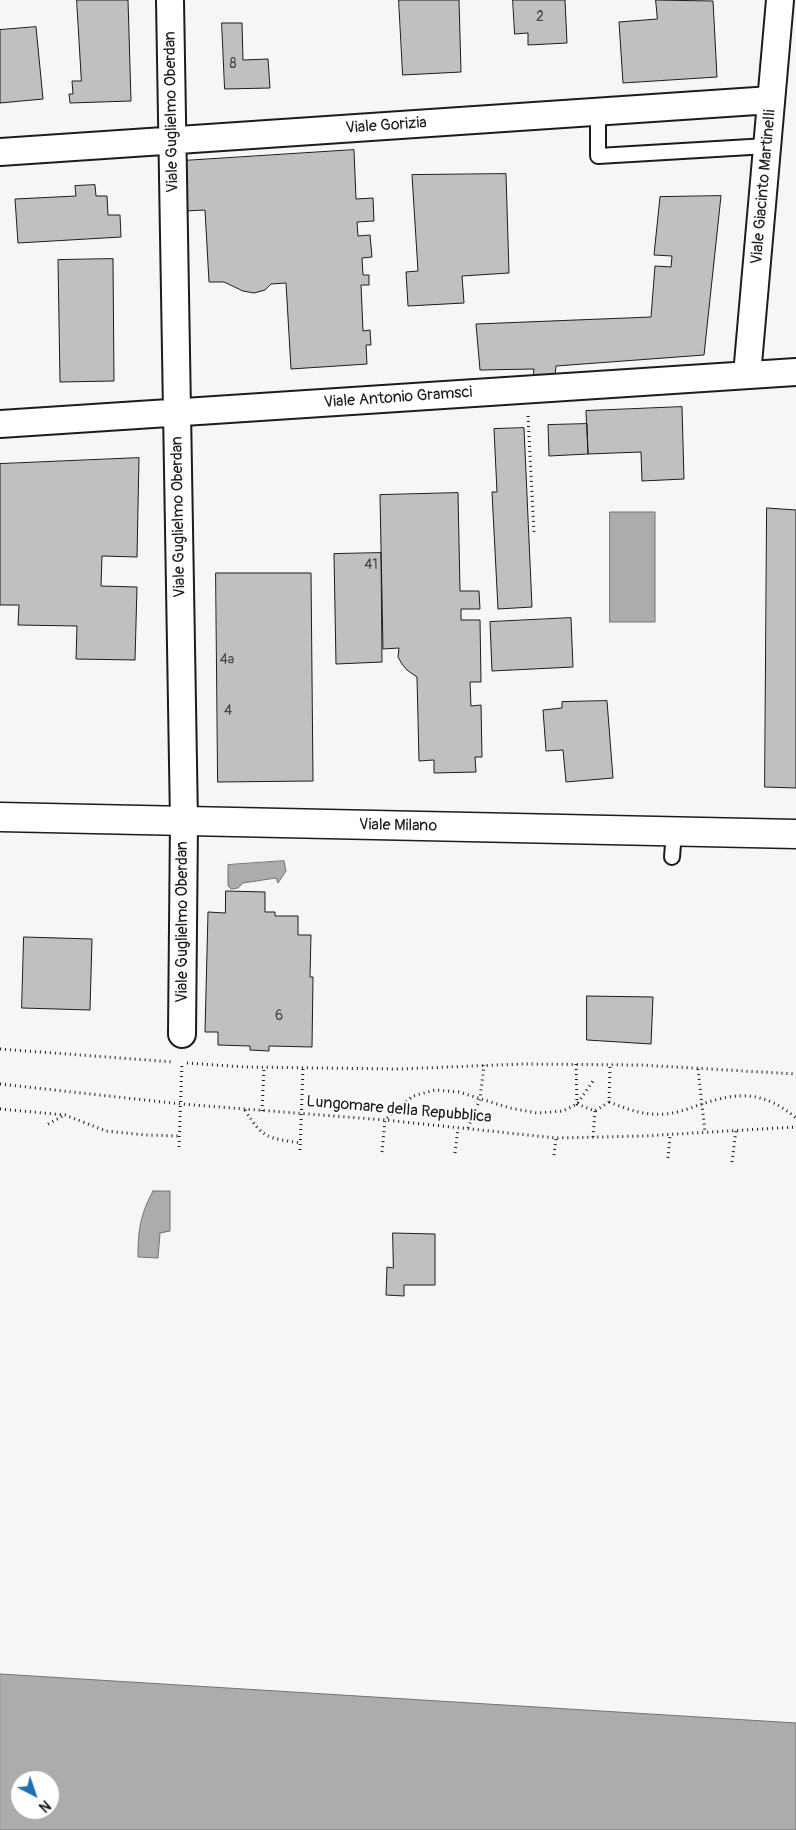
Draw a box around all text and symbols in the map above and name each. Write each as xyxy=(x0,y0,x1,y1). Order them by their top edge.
house number: 2 xyxy=(536,9,544,25)
street label: Viale Guglielmo Oberdan xyxy=(161,31,183,193)
house number: 8 xyxy=(229,56,237,72)
street label: Viale Giacinto Martinelli xyxy=(748,109,780,265)
street label: Viale Gorizia xyxy=(345,114,427,138)
street label: Viale Antonio Gramsci xyxy=(323,383,473,413)
street label: Viale Guglielmo Oberdan xyxy=(168,436,190,598)
house number: 41 xyxy=(364,557,378,573)
house number: 4a xyxy=(220,652,234,668)
house number: 4 xyxy=(224,703,232,719)
street label: Viale Milano xyxy=(359,816,437,836)
street label: Viale Guglielmo Oberdan xyxy=(173,841,193,1003)
house number: 6 xyxy=(275,1008,283,1024)
street label: Lungomare della Repubblica xyxy=(306,1092,492,1128)
north arrow xyxy=(10,1770,60,1820)
text: N xyxy=(35,1796,54,1815)

